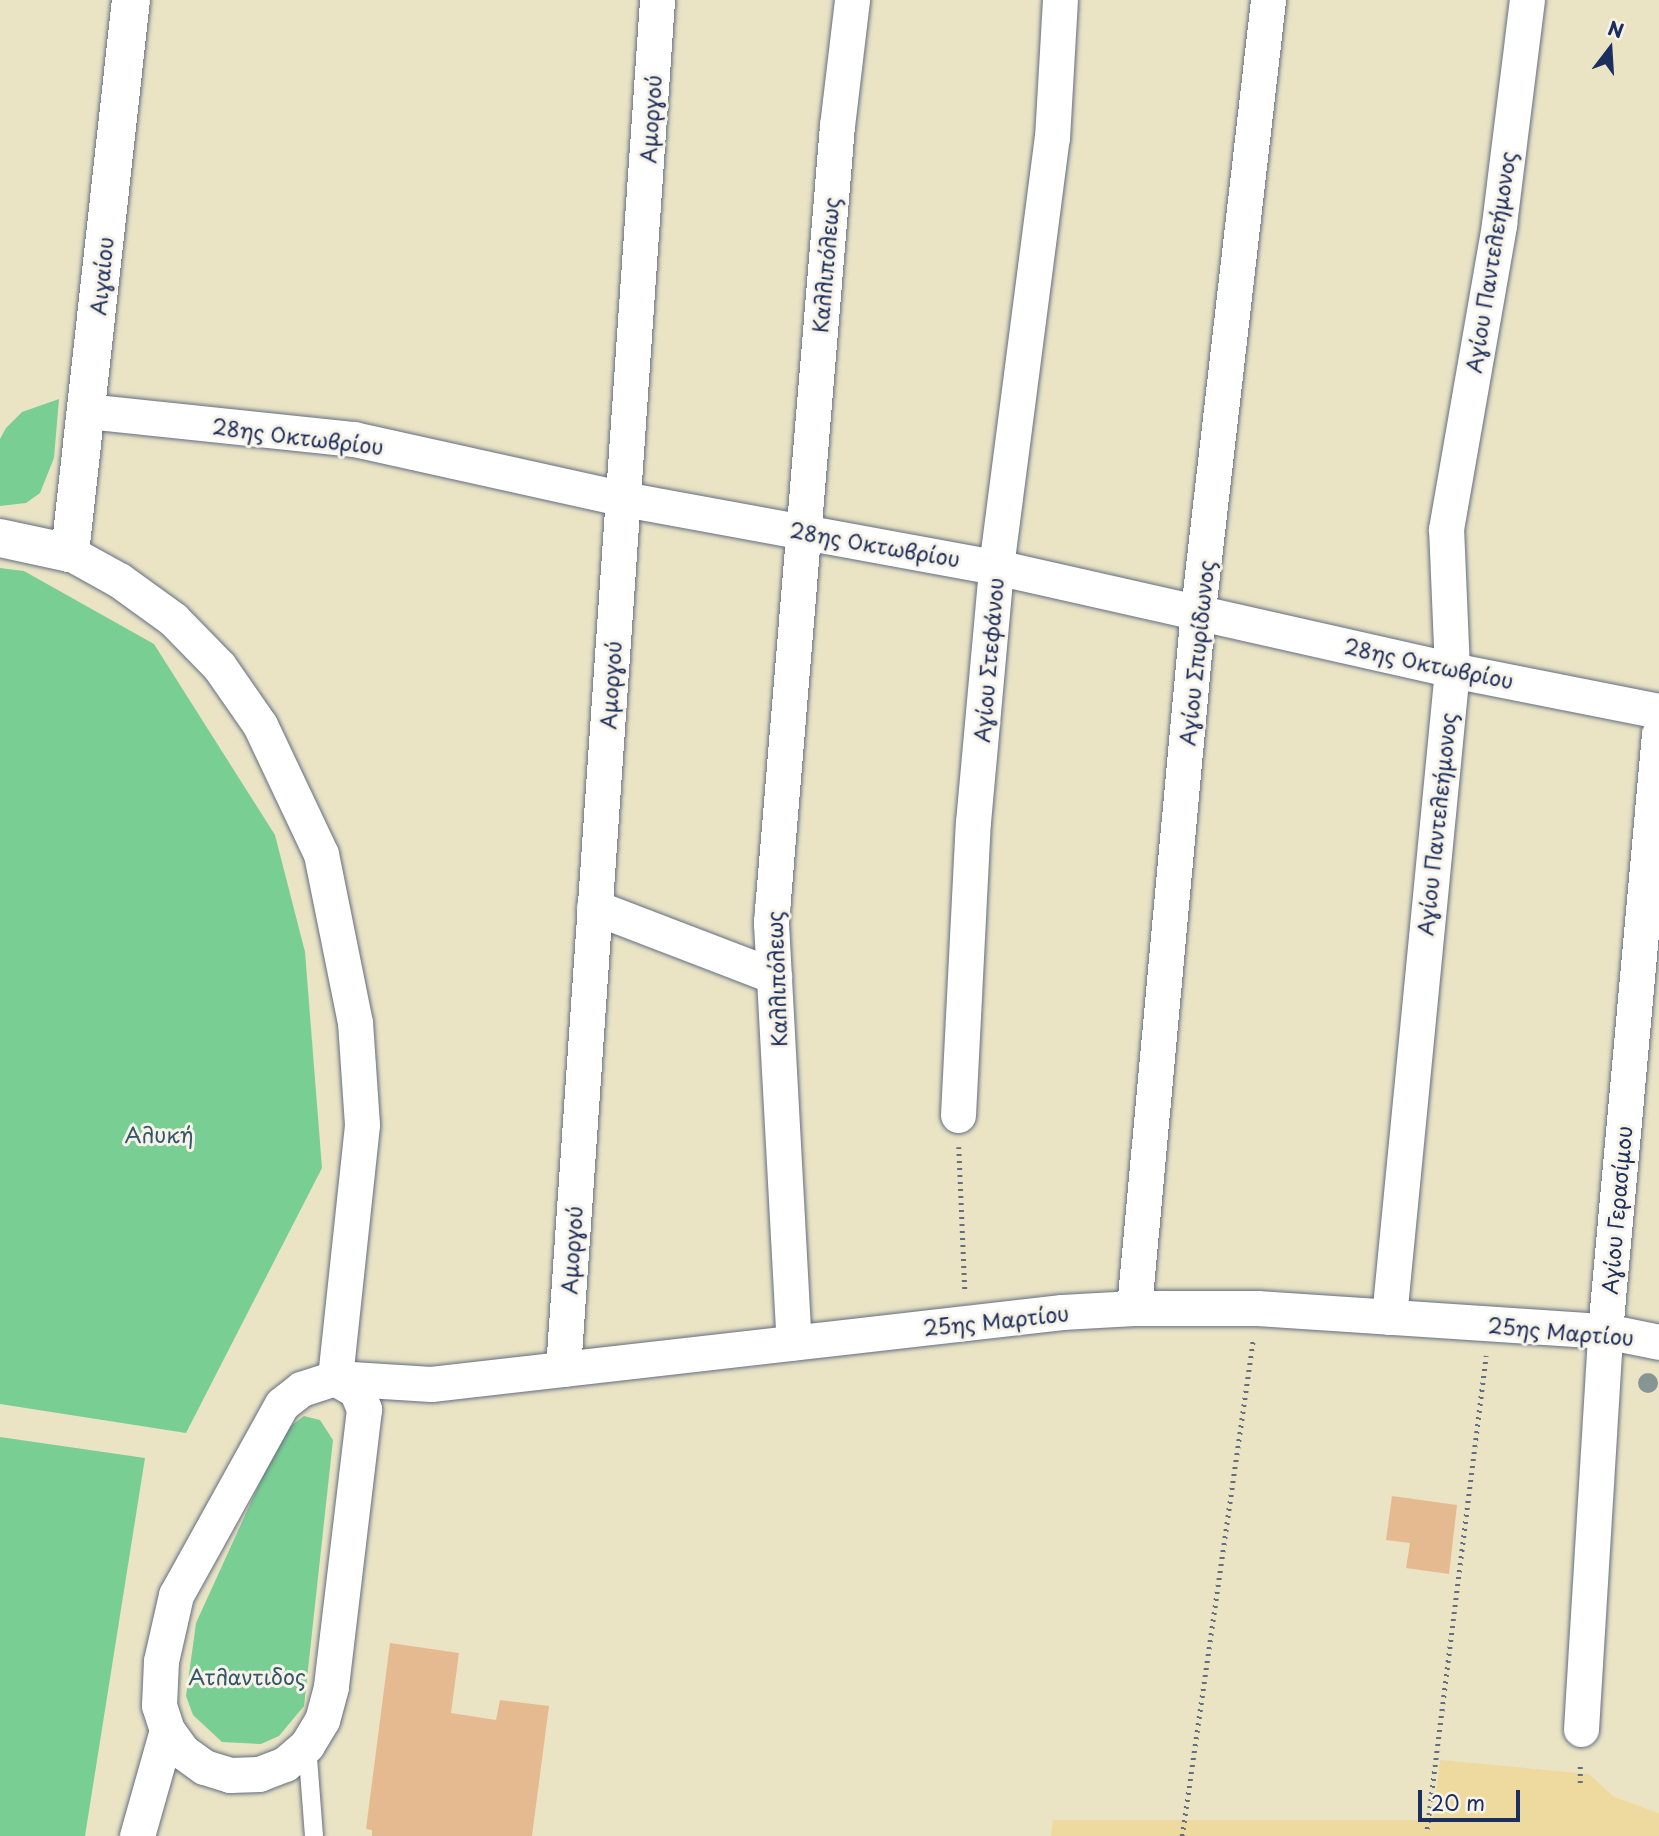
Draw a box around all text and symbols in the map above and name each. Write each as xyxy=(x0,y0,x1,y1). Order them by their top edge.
text: N xyxy=(1605,13,1627,45)
north arrow xyxy=(1575,14,1645,84)
street label: Αμοργού xyxy=(634,74,666,164)
street label: Αγίου Παντελεήμονος xyxy=(1460,150,1520,374)
street label: Καλλιπόλεως xyxy=(807,196,843,334)
street label: Αιγαίου xyxy=(84,236,118,316)
street label: 28ης Οκτωβρίου xyxy=(211,413,385,459)
street label: 28ης Οκτωβρίου xyxy=(788,517,962,571)
street label: Αγίου Σπυρίδωνος xyxy=(1174,559,1218,747)
street label: Αγίου Στεφάνου xyxy=(968,577,1008,743)
street label: 28ης Οκτωβρίου xyxy=(1342,633,1516,693)
street label: Αμοργού xyxy=(594,640,626,730)
street label: Αγίου Παντελεήμονος xyxy=(1412,711,1460,937)
street label: Καλλιπόλεως xyxy=(761,911,791,1047)
park label: Αλυκή xyxy=(125,1121,193,1147)
street label: Αγίου Γερασίμου xyxy=(1596,1125,1636,1295)
street label: Αμοργού xyxy=(555,1205,587,1295)
street label: 25ης Μαρτίου xyxy=(922,1300,1070,1340)
street label: 25ης Μαρτίου xyxy=(1487,1312,1635,1350)
park label: Ατλαντιδος xyxy=(188,1663,306,1689)
scale bar xyxy=(1421,1776,1522,1820)
text: 20 m xyxy=(1431,1786,1485,1818)

